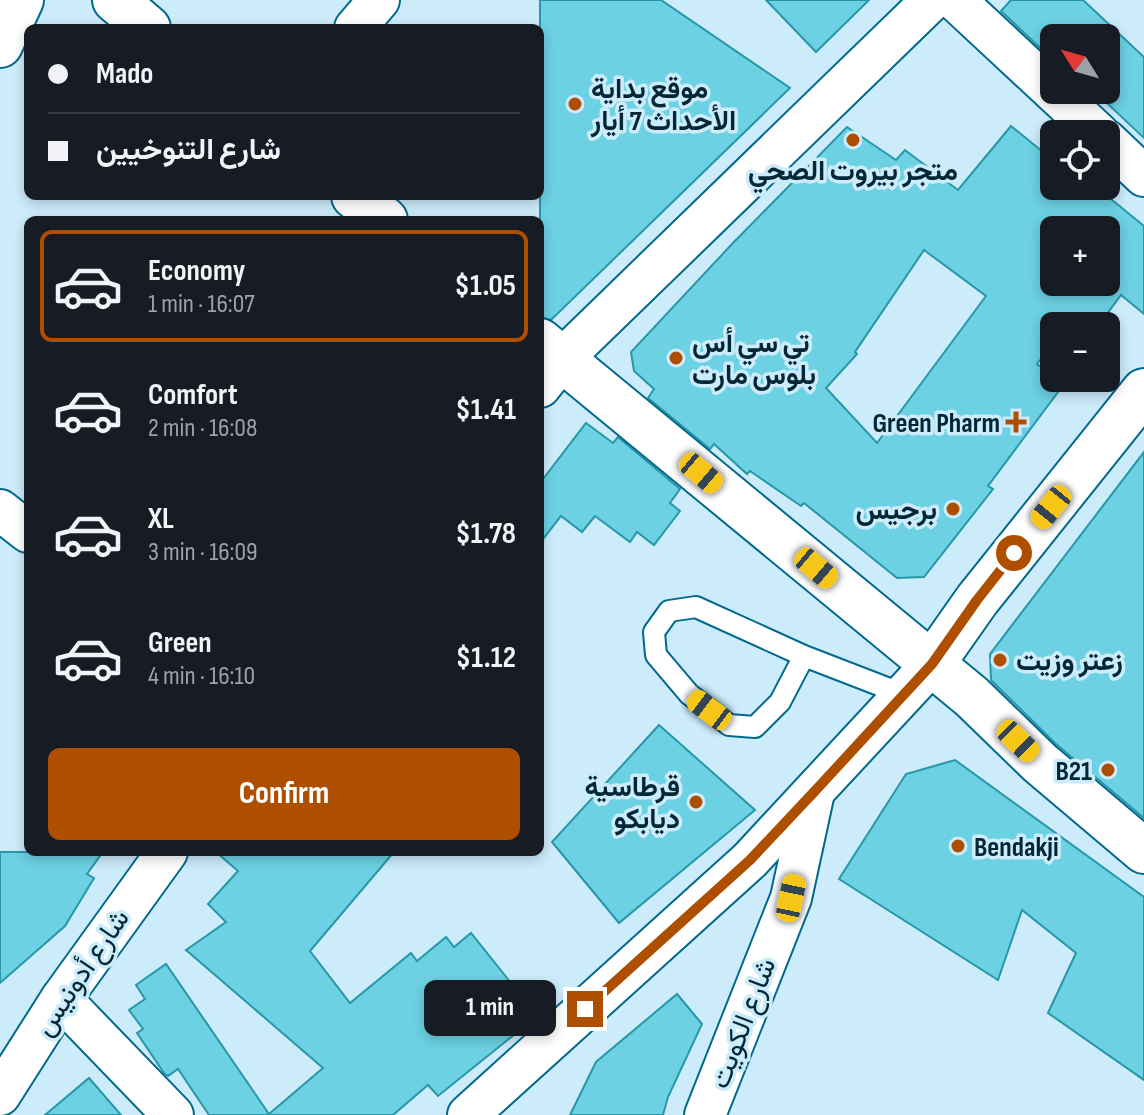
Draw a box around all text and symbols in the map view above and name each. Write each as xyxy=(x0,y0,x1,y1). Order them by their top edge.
north arrow xyxy=(1040,24,1120,104)
map controls xyxy=(1040,24,1120,392)
text: Mado xyxy=(96,56,153,92)
place label: موقع بداية الأحداث 7 أيار xyxy=(590,73,736,138)
marker: موقع بداية الأحداث 7 أيار xyxy=(566,95,584,113)
button: locate xyxy=(1040,120,1120,200)
marker: متجر بيروت الصحي xyxy=(844,131,862,149)
text: شارع التنوخيين xyxy=(96,132,281,168)
place label: متجر بيروت الصحي xyxy=(748,155,958,194)
button: + xyxy=(1040,216,1120,296)
icon: car xyxy=(52,250,124,322)
text: Economy xyxy=(148,253,245,289)
text: $1.05 xyxy=(455,268,516,304)
text: 1 min · 16:07 xyxy=(148,289,255,320)
button: − xyxy=(1040,312,1120,392)
place label: تي سي أس بلوس مارت xyxy=(692,327,816,392)
marker: تي سي أس بلوس مارت xyxy=(667,349,685,367)
icon: car xyxy=(52,374,124,446)
text: Comfort xyxy=(148,377,238,413)
text: $1.41 xyxy=(455,392,516,428)
place label: Green Pharm xyxy=(872,407,1000,440)
text: 2 min · 16:08 xyxy=(148,413,257,444)
marker: Green Pharm xyxy=(1007,413,1025,431)
car xyxy=(675,448,727,498)
car xyxy=(1027,481,1075,533)
place label: برجيس xyxy=(855,494,937,527)
icon: car xyxy=(52,498,124,570)
marker: برجيس xyxy=(944,500,962,518)
text: XL xyxy=(148,501,174,537)
text: $1.78 xyxy=(455,516,516,552)
route start xyxy=(996,535,1032,571)
text: 3 min · 16:09 xyxy=(148,537,258,568)
car xyxy=(790,543,842,593)
icon: car xyxy=(52,622,124,694)
text: Green xyxy=(148,625,212,661)
text: $1.12 xyxy=(456,640,516,676)
place label: زعتر وزيت xyxy=(1016,645,1123,678)
marker: زعتر وزيت xyxy=(991,651,1009,669)
text: 4 min · 16:10 xyxy=(148,661,255,692)
car xyxy=(683,686,735,734)
car xyxy=(992,716,1044,766)
button: Confirm xyxy=(48,748,520,840)
place label: B21 xyxy=(1055,755,1092,788)
marker: B21 xyxy=(1099,761,1117,779)
place label: قرطاسية ديابكو xyxy=(584,771,680,836)
marker: قرطاسية ديابكو xyxy=(687,793,705,811)
place label: Bendakji xyxy=(974,831,1059,864)
marker: Bendakji xyxy=(949,837,967,855)
car xyxy=(774,872,808,924)
street label: شارع أدونيس xyxy=(28,903,138,1043)
street label: شارع الكويت xyxy=(703,954,784,1094)
callout: 1 min xyxy=(425,981,557,1037)
route end xyxy=(567,991,603,1027)
text: 1 min xyxy=(466,992,514,1023)

